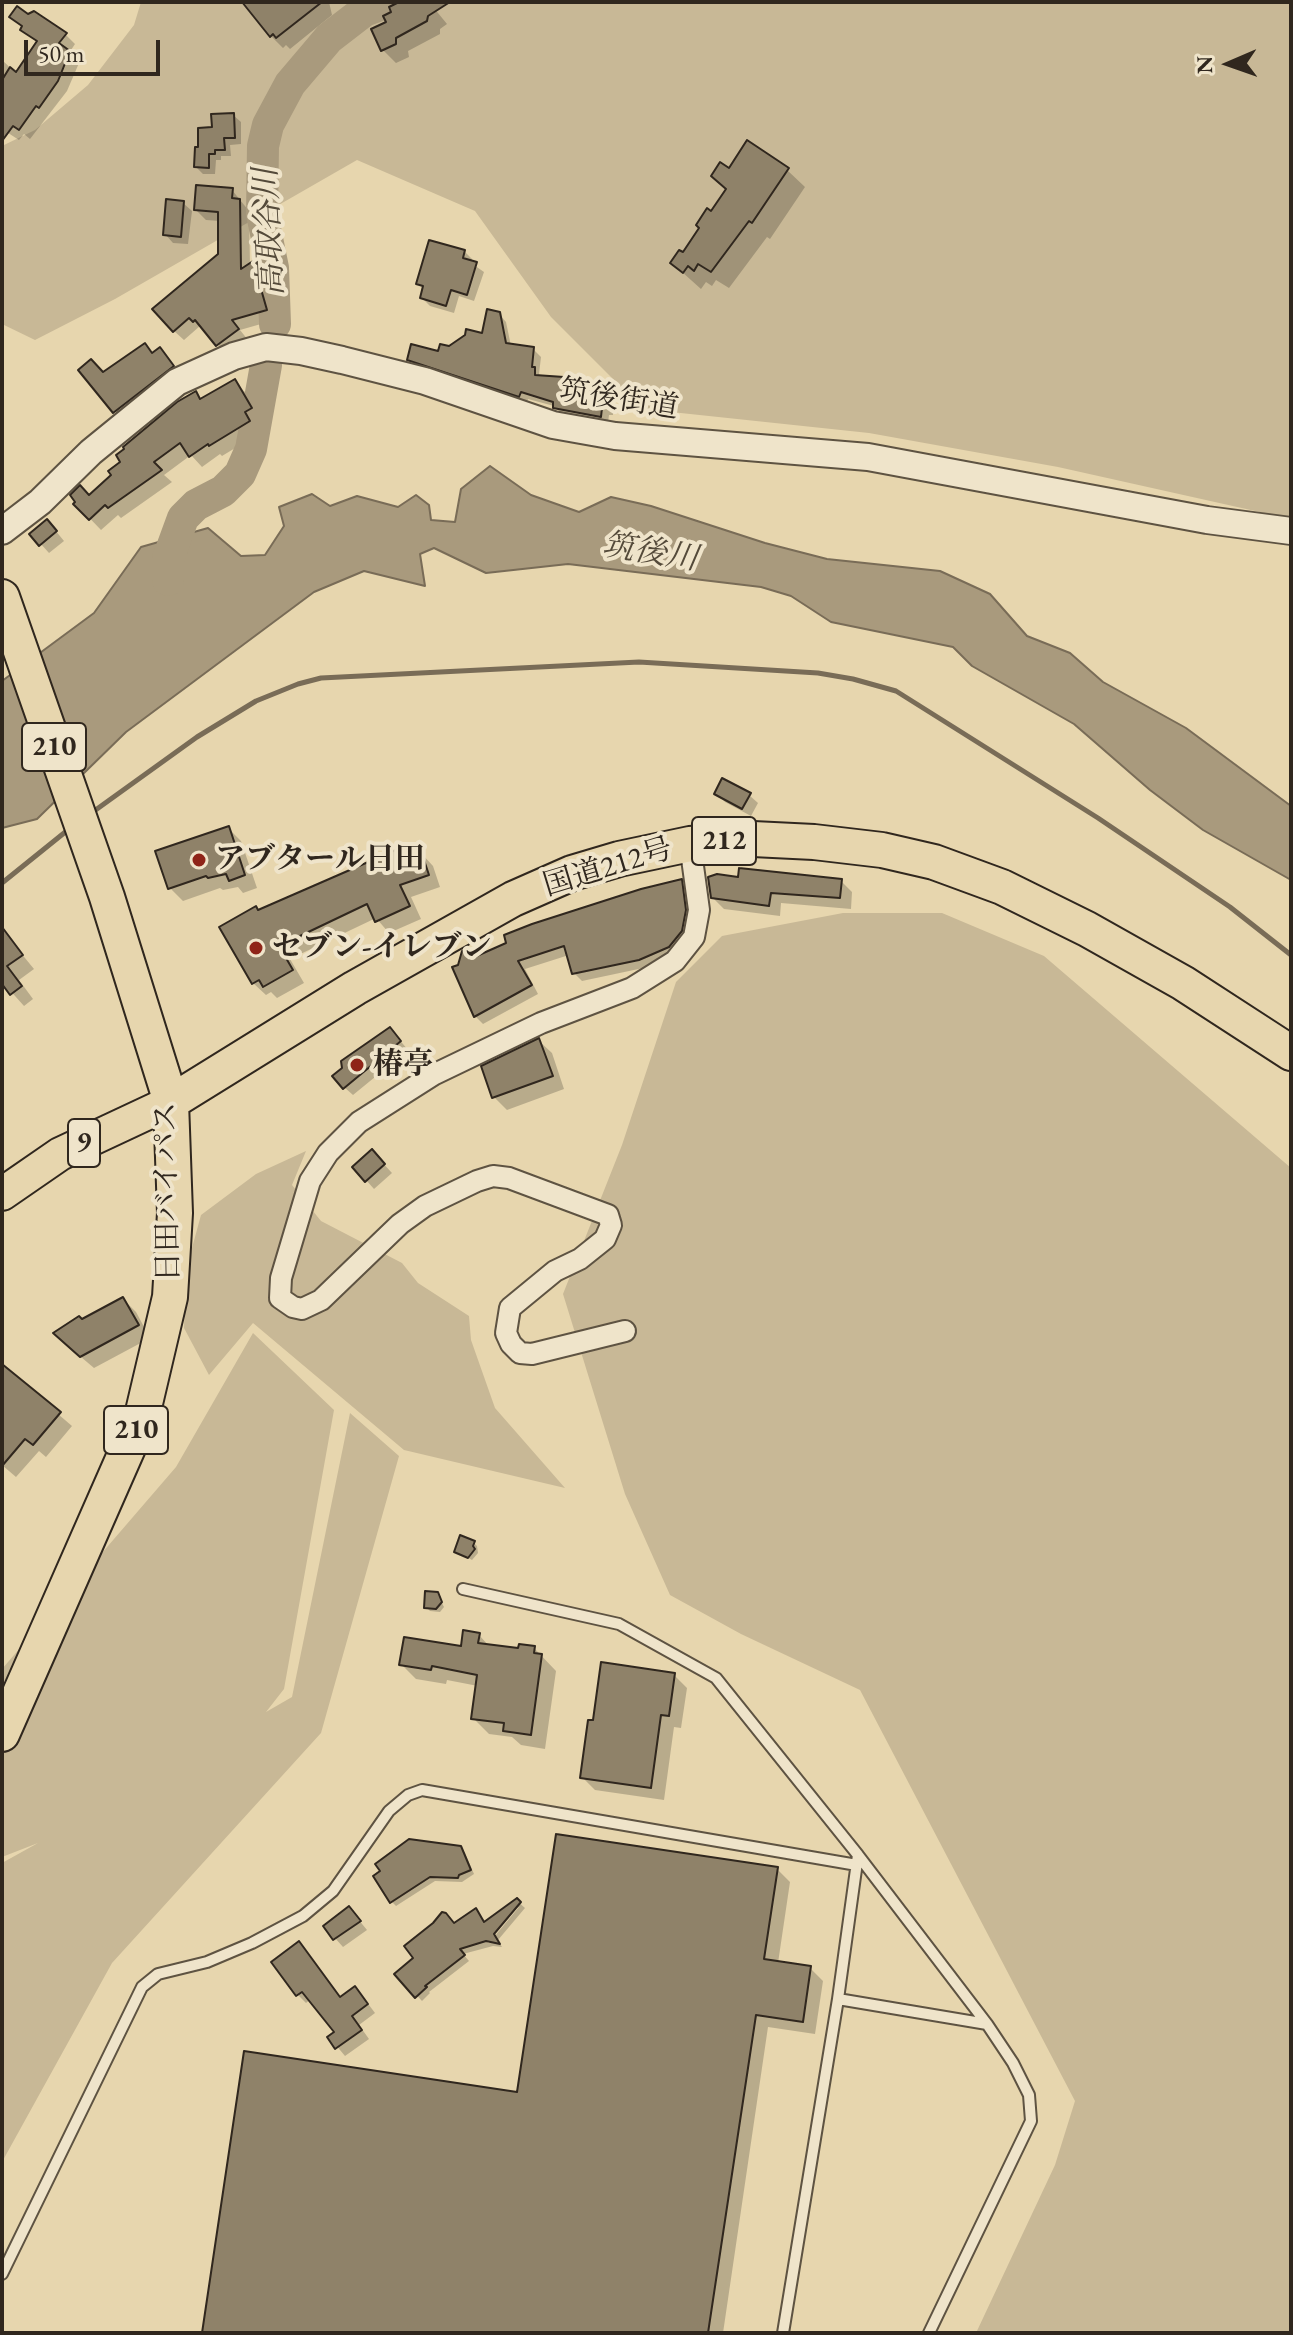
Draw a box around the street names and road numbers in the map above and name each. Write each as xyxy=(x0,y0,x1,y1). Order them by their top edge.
street label: 筑後街道 xyxy=(557,373,681,427)
road number: 210 xyxy=(22,723,86,771)
road number: 212 xyxy=(692,817,756,865)
street label: 国道212号 xyxy=(539,831,677,905)
street label: 日田バイパス xyxy=(148,1102,188,1282)
road number: 9 xyxy=(68,1119,100,1167)
road number: 210 xyxy=(104,1406,168,1454)

